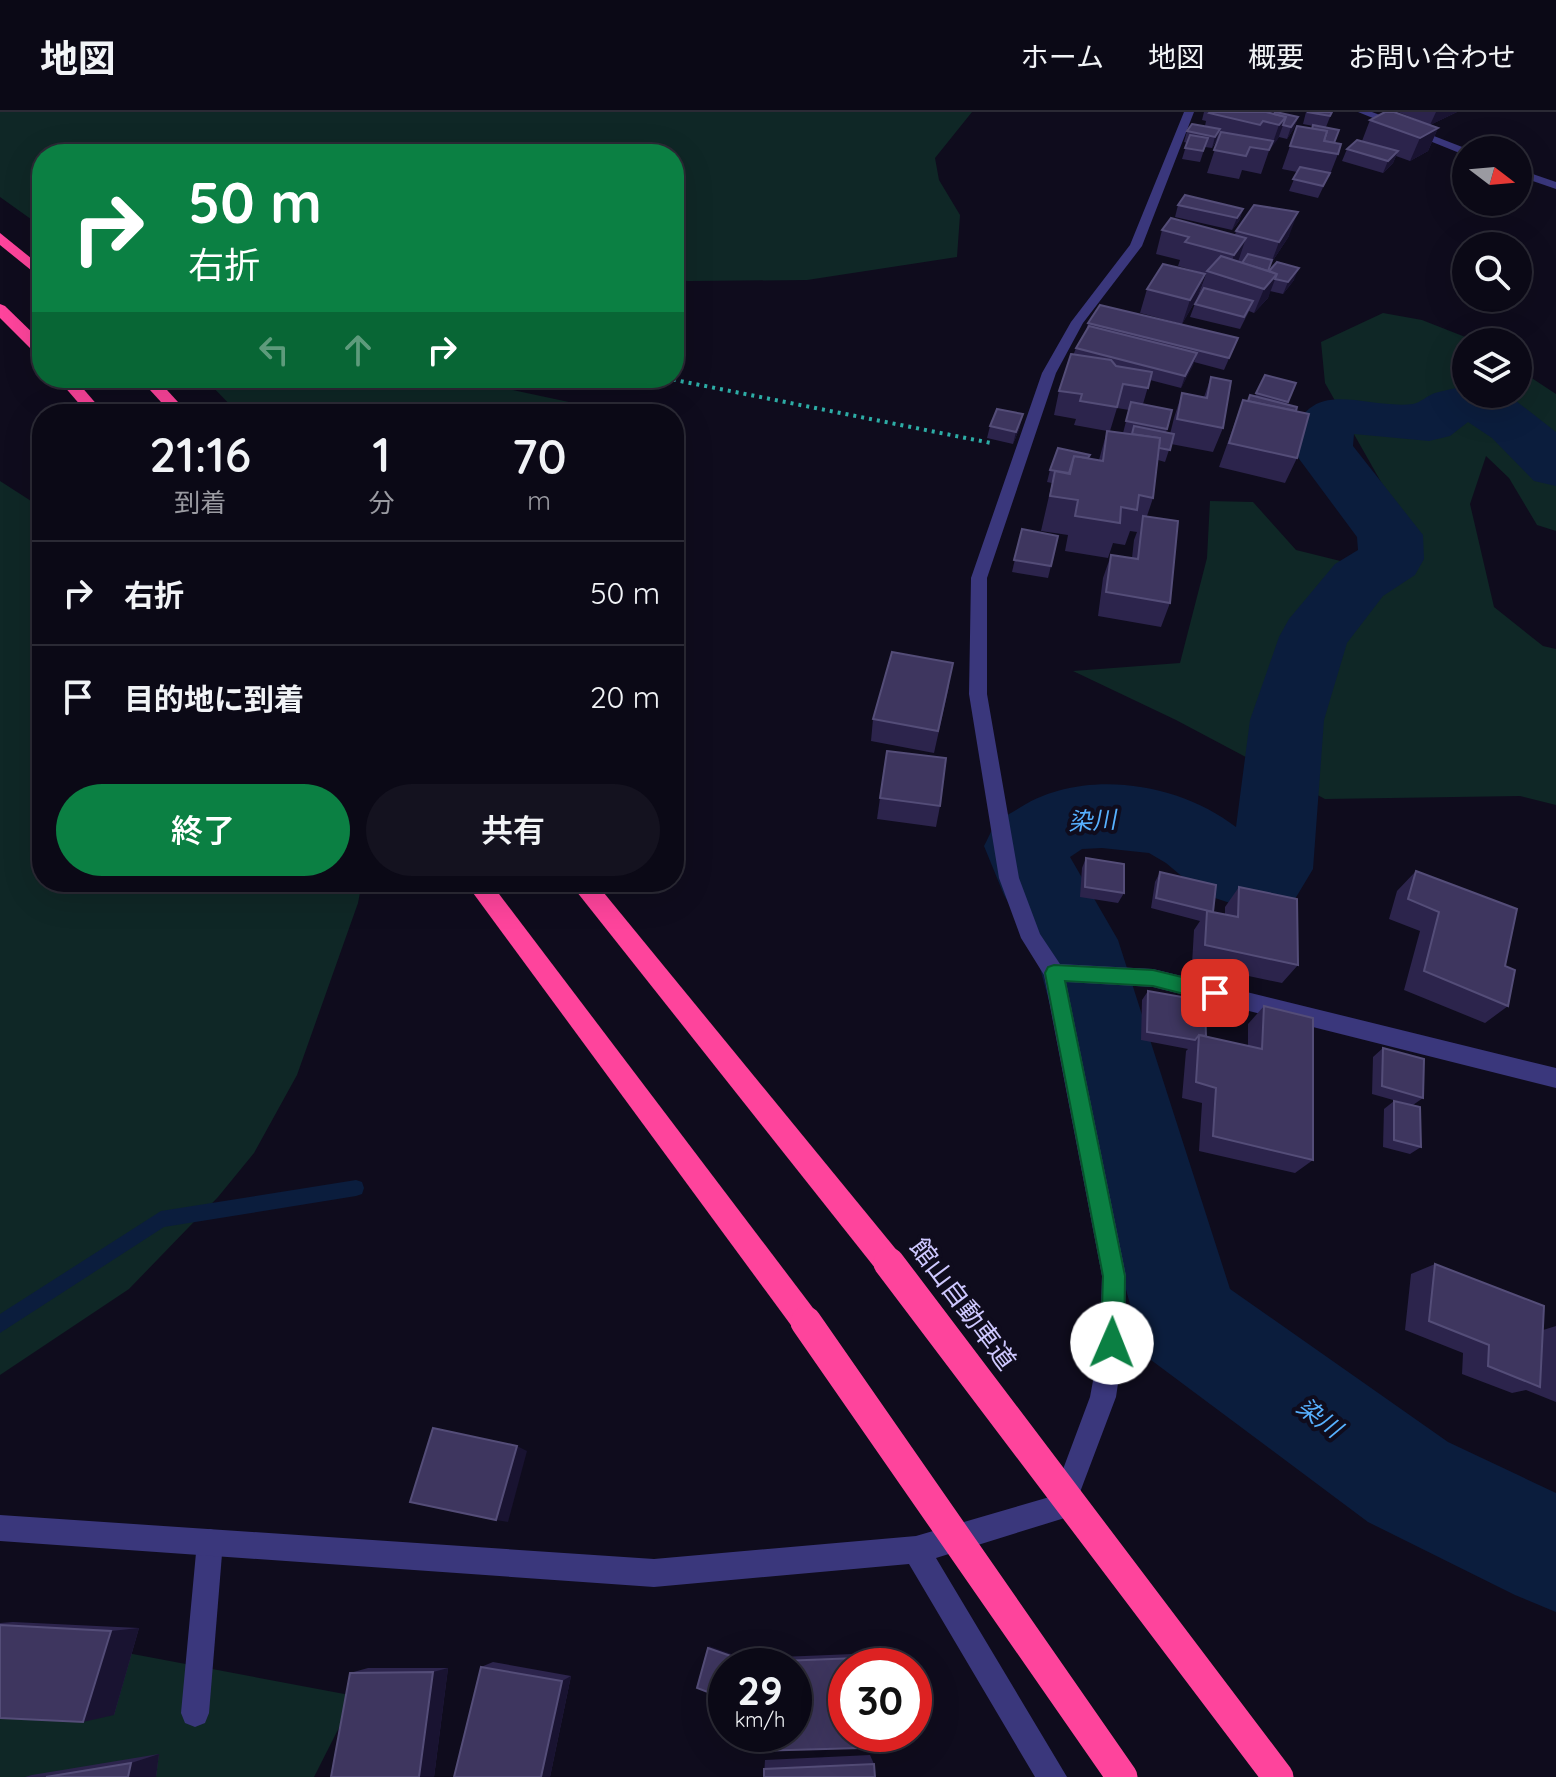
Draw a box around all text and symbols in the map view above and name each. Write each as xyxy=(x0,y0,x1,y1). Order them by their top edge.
text: 地図 xyxy=(40,34,116,82)
text: ホーム xyxy=(1021,39,1104,74)
text: 地図 xyxy=(1148,39,1204,74)
text: 概要 xyxy=(1248,39,1304,74)
text: お問い合わせ xyxy=(1348,39,1516,74)
north arrow xyxy=(1452,136,1532,216)
map controls xyxy=(1452,136,1532,408)
text: 50 m xyxy=(188,167,322,237)
icon: right xyxy=(56,176,160,280)
button: search xyxy=(1452,232,1532,312)
text: 右折 xyxy=(188,242,260,287)
icon: left xyxy=(252,328,296,372)
icon: ahead xyxy=(336,328,380,372)
icon: right xyxy=(420,328,464,372)
button: layers xyxy=(1452,328,1532,408)
text: 21:16 xyxy=(149,424,251,484)
text: 1 xyxy=(372,424,391,484)
text: 70 xyxy=(512,426,567,486)
text: m xyxy=(527,484,551,517)
text: 到着 xyxy=(174,486,226,519)
text: 分 xyxy=(368,486,394,519)
icon: right xyxy=(56,571,100,615)
text: 50 m xyxy=(590,574,660,612)
text: 右折 xyxy=(124,576,184,614)
icon: arrive xyxy=(56,675,100,719)
text: 20 m xyxy=(590,678,660,716)
text: 目的地に到着 xyxy=(124,680,304,718)
button: 終了 xyxy=(56,784,350,876)
button: 共有 xyxy=(366,784,660,876)
water label: 染川 xyxy=(1067,804,1120,836)
pin xyxy=(1181,959,1249,1027)
icon: arrive xyxy=(1193,971,1237,1015)
street label: 館山自動車道 xyxy=(903,1231,1024,1376)
position arrow xyxy=(1070,1301,1154,1385)
water label: 染川 xyxy=(1291,1391,1350,1445)
speed limit sign: 30 xyxy=(828,1648,932,1752)
text: 29 xyxy=(737,1665,783,1715)
text: km/h xyxy=(735,1707,785,1732)

